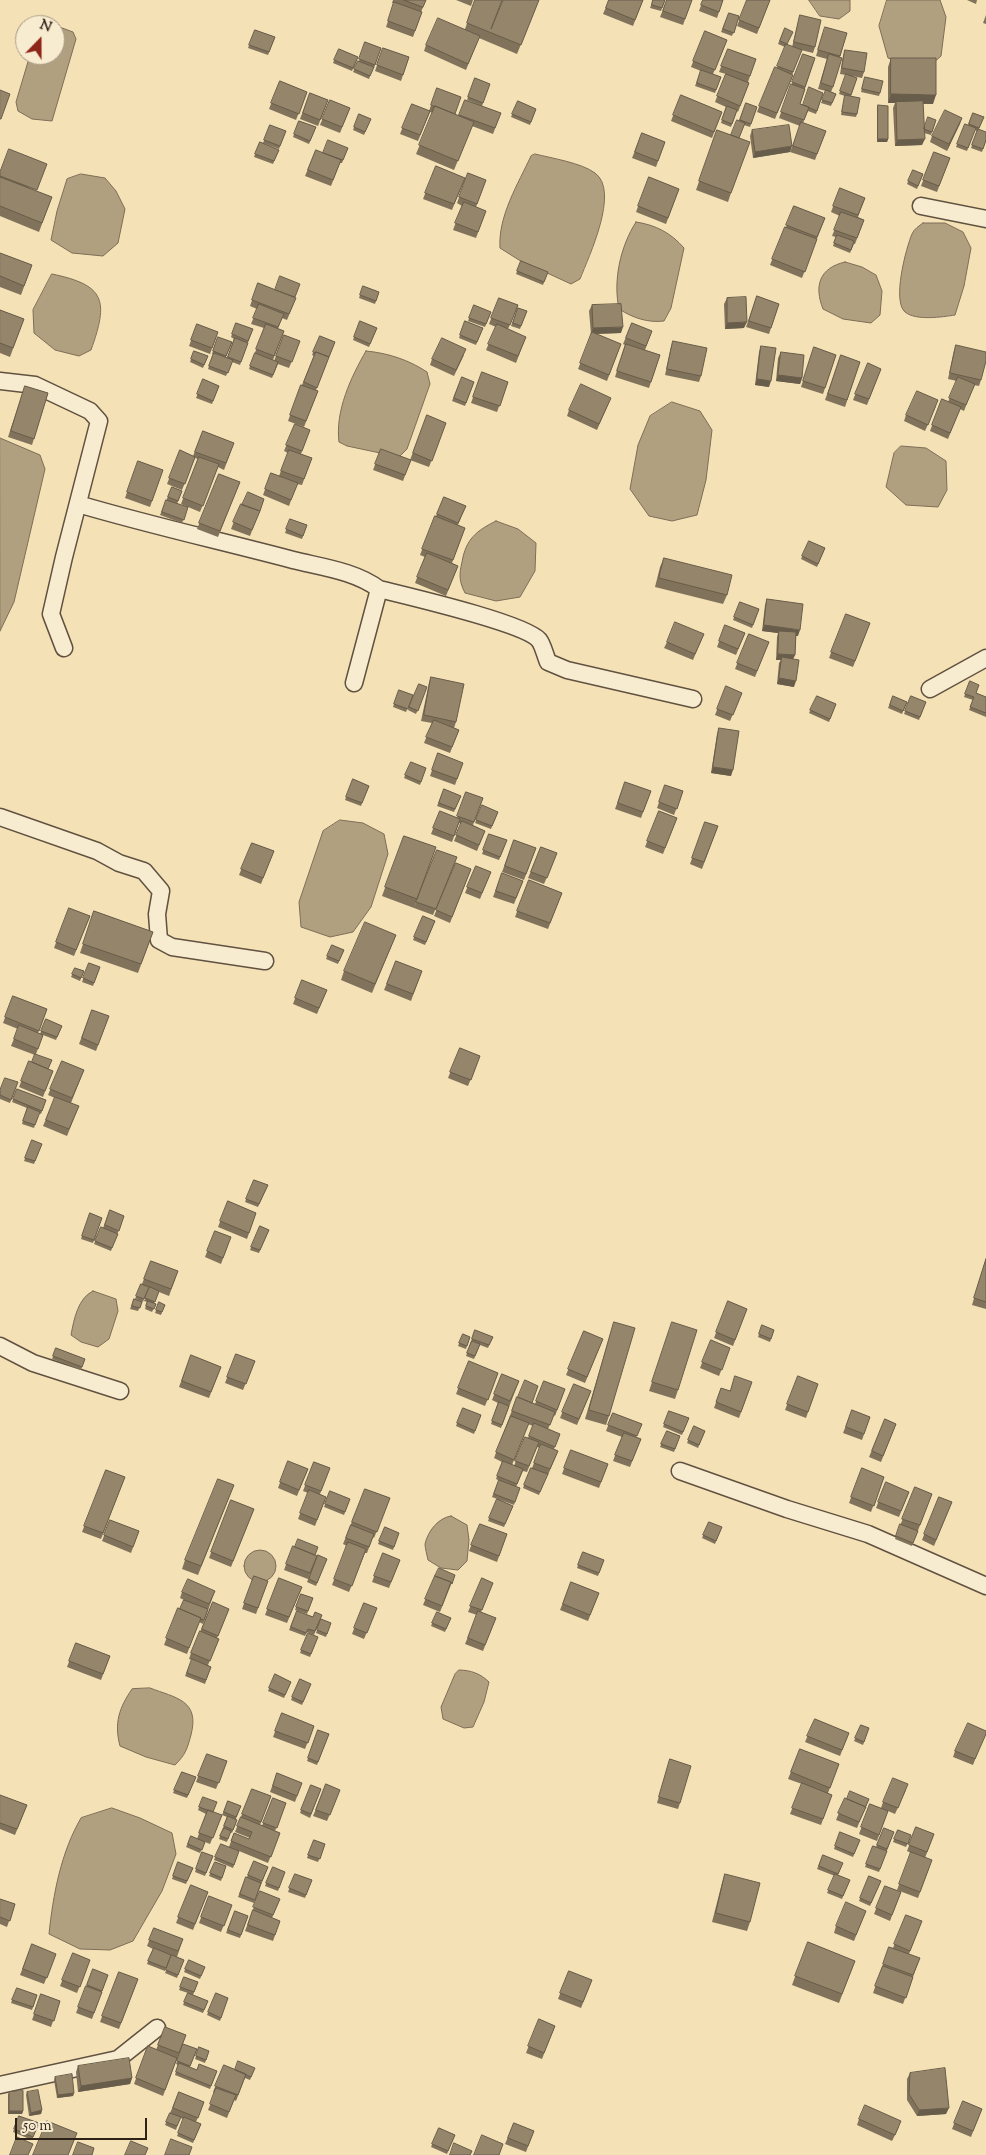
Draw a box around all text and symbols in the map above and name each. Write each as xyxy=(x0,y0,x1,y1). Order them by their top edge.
north arrow xyxy=(15,15,65,65)
text: N xyxy=(36,16,54,38)
scale bar xyxy=(18,2108,150,2140)
text: 50 m xyxy=(23,2116,52,2137)

